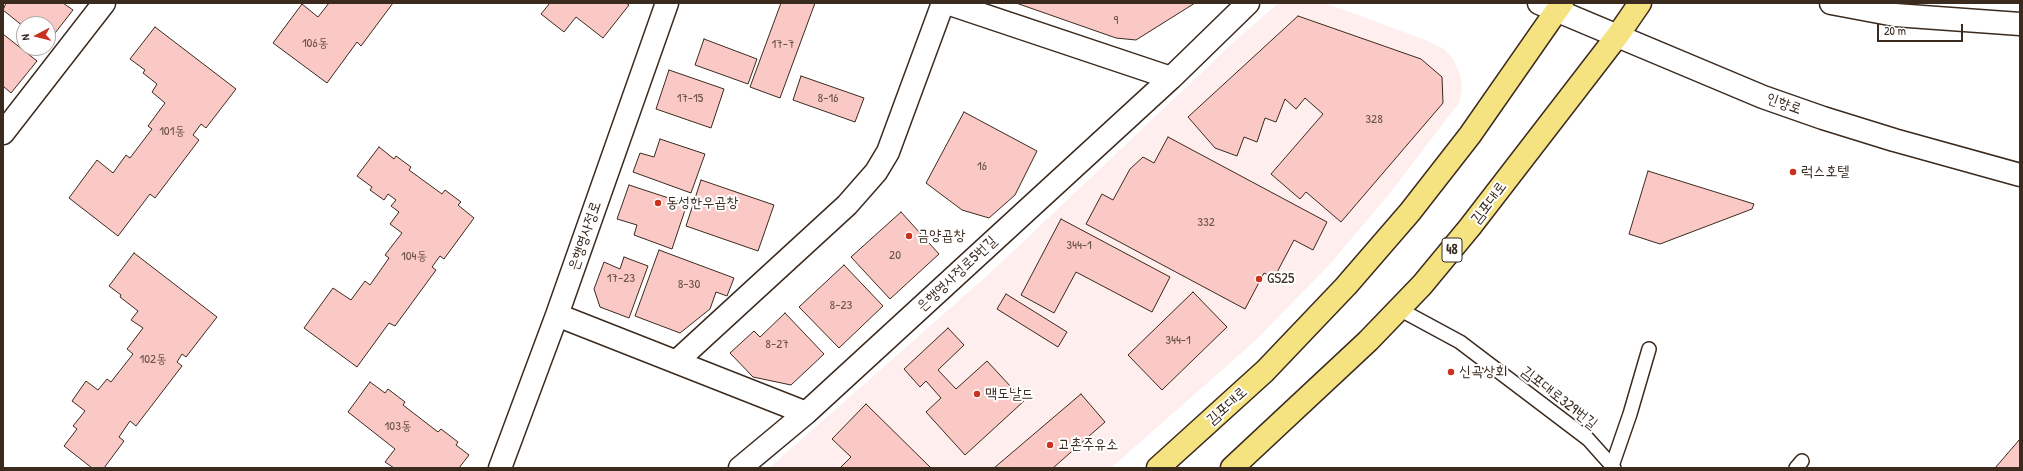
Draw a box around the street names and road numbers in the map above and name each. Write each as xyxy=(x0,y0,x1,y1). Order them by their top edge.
street label: 인향로 xyxy=(1764,89,1804,119)
street label: 김포대로 xyxy=(1467,178,1511,228)
street label: 은행영사정로 xyxy=(565,199,605,273)
street label: 은행영사정로5번길 xyxy=(913,232,1001,316)
road number: 48 xyxy=(1442,238,1462,262)
street label: 김포대로329번길 xyxy=(1517,363,1601,433)
street label: 김포대로 xyxy=(1203,383,1251,429)

